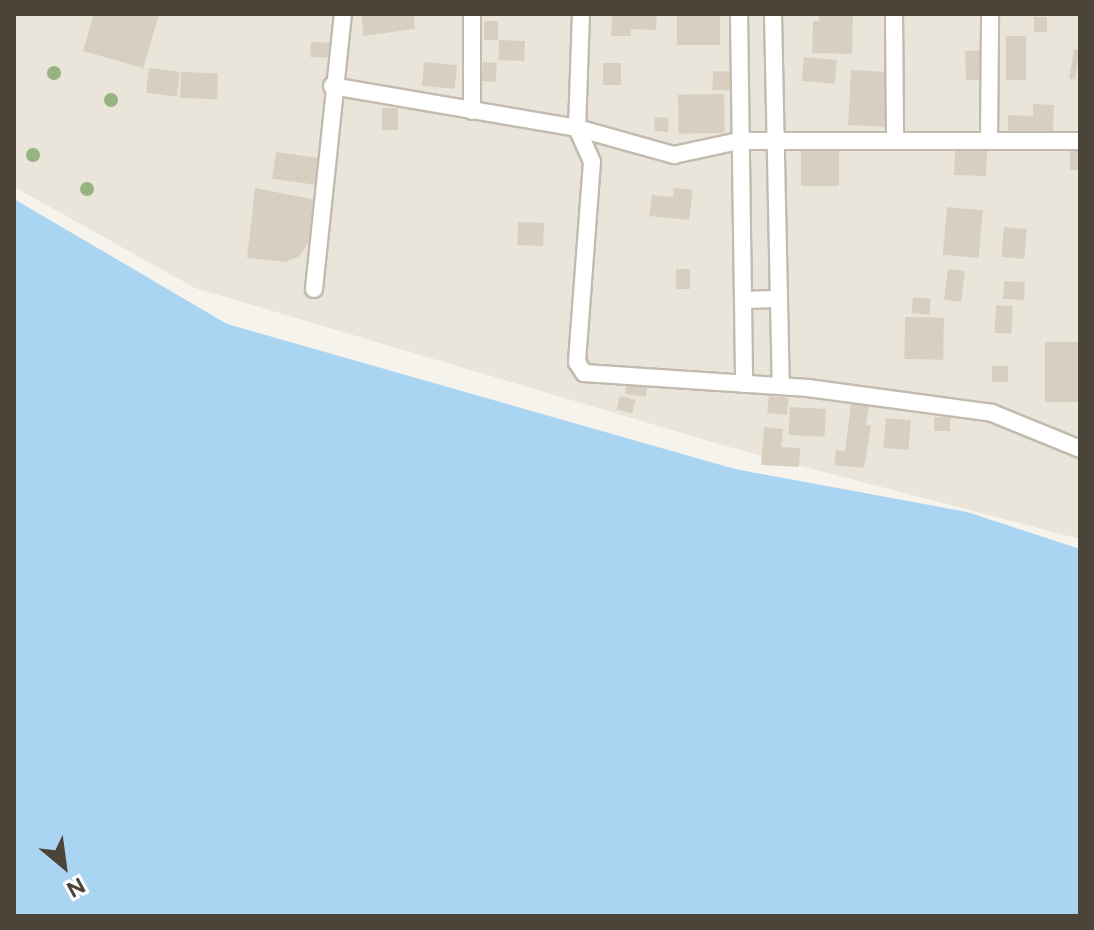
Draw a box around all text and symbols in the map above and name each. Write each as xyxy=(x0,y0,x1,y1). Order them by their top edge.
north arrow xyxy=(24,826,104,906)
text: N xyxy=(62,871,90,903)

